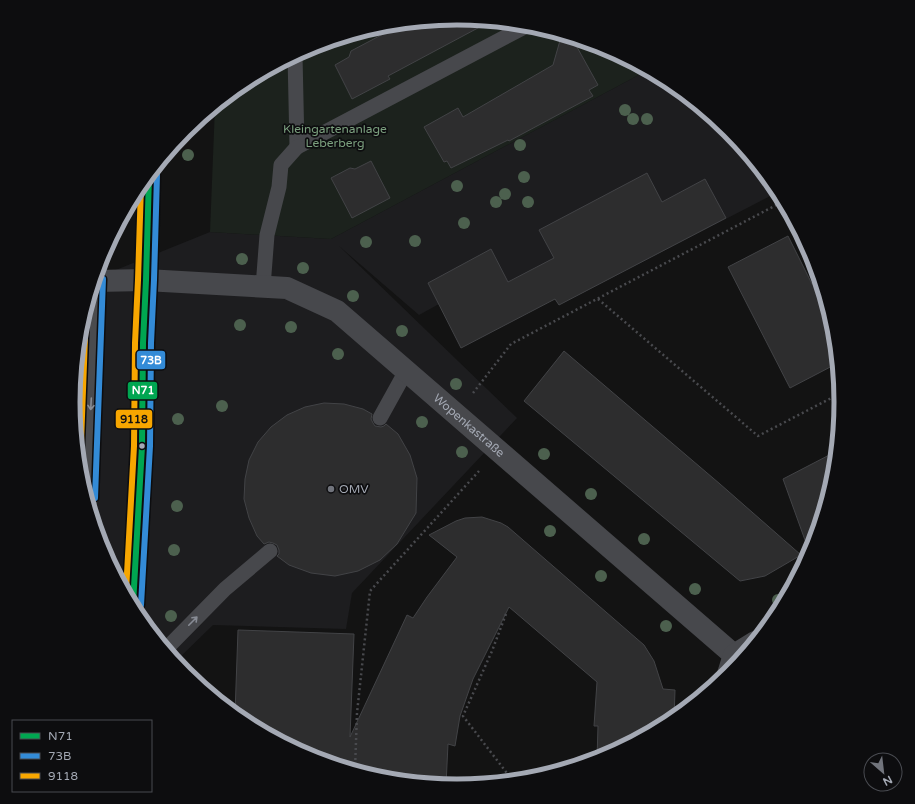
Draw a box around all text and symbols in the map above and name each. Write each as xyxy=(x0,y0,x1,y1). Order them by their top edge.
park label: Kleingartenanlage Leberberg xyxy=(283,122,387,150)
line badge: 73B xyxy=(136,350,166,370)
text: 73B xyxy=(140,354,162,367)
line badge: N71 xyxy=(127,381,158,400)
text: N71 xyxy=(132,384,154,397)
street label: Wopenkastraße xyxy=(431,391,508,460)
one-way arrow xyxy=(87,397,95,410)
line badge: 9118 xyxy=(115,409,153,429)
text: 9118 xyxy=(120,413,148,426)
unlabelled marker xyxy=(137,441,147,451)
place label: OMV xyxy=(339,482,369,496)
marker: OMV xyxy=(326,484,336,494)
one-way arrow xyxy=(188,616,198,626)
legend xyxy=(12,720,152,792)
text: N71 xyxy=(48,729,73,743)
text: 73B xyxy=(48,749,71,763)
north arrow xyxy=(863,752,903,792)
text: 9118 xyxy=(48,769,78,783)
text: N xyxy=(881,773,894,788)

